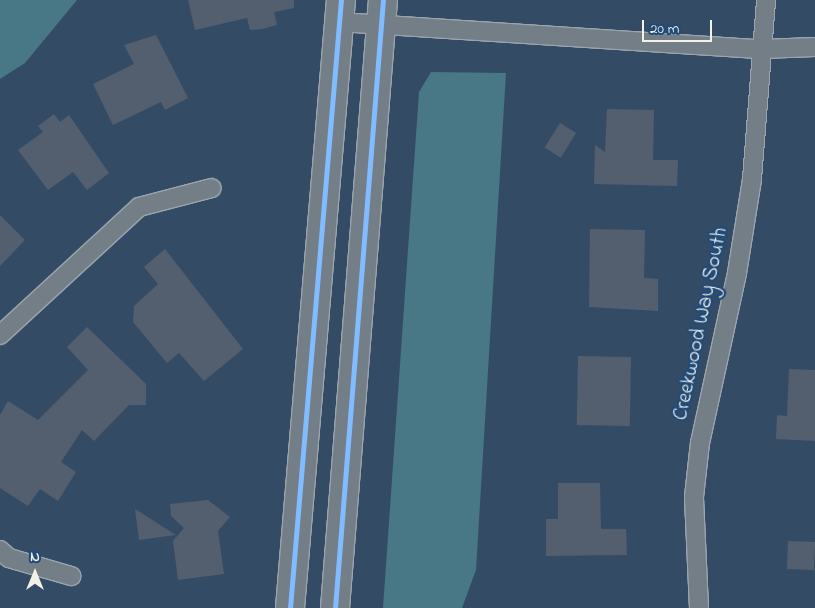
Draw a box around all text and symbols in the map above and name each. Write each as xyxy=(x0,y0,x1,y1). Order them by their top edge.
scale bar xyxy=(645,10,715,42)
text: 20 m xyxy=(650,18,679,40)
street label: Creekwood Way South xyxy=(668,225,734,423)
text: N xyxy=(30,547,40,568)
north arrow xyxy=(10,548,60,598)

